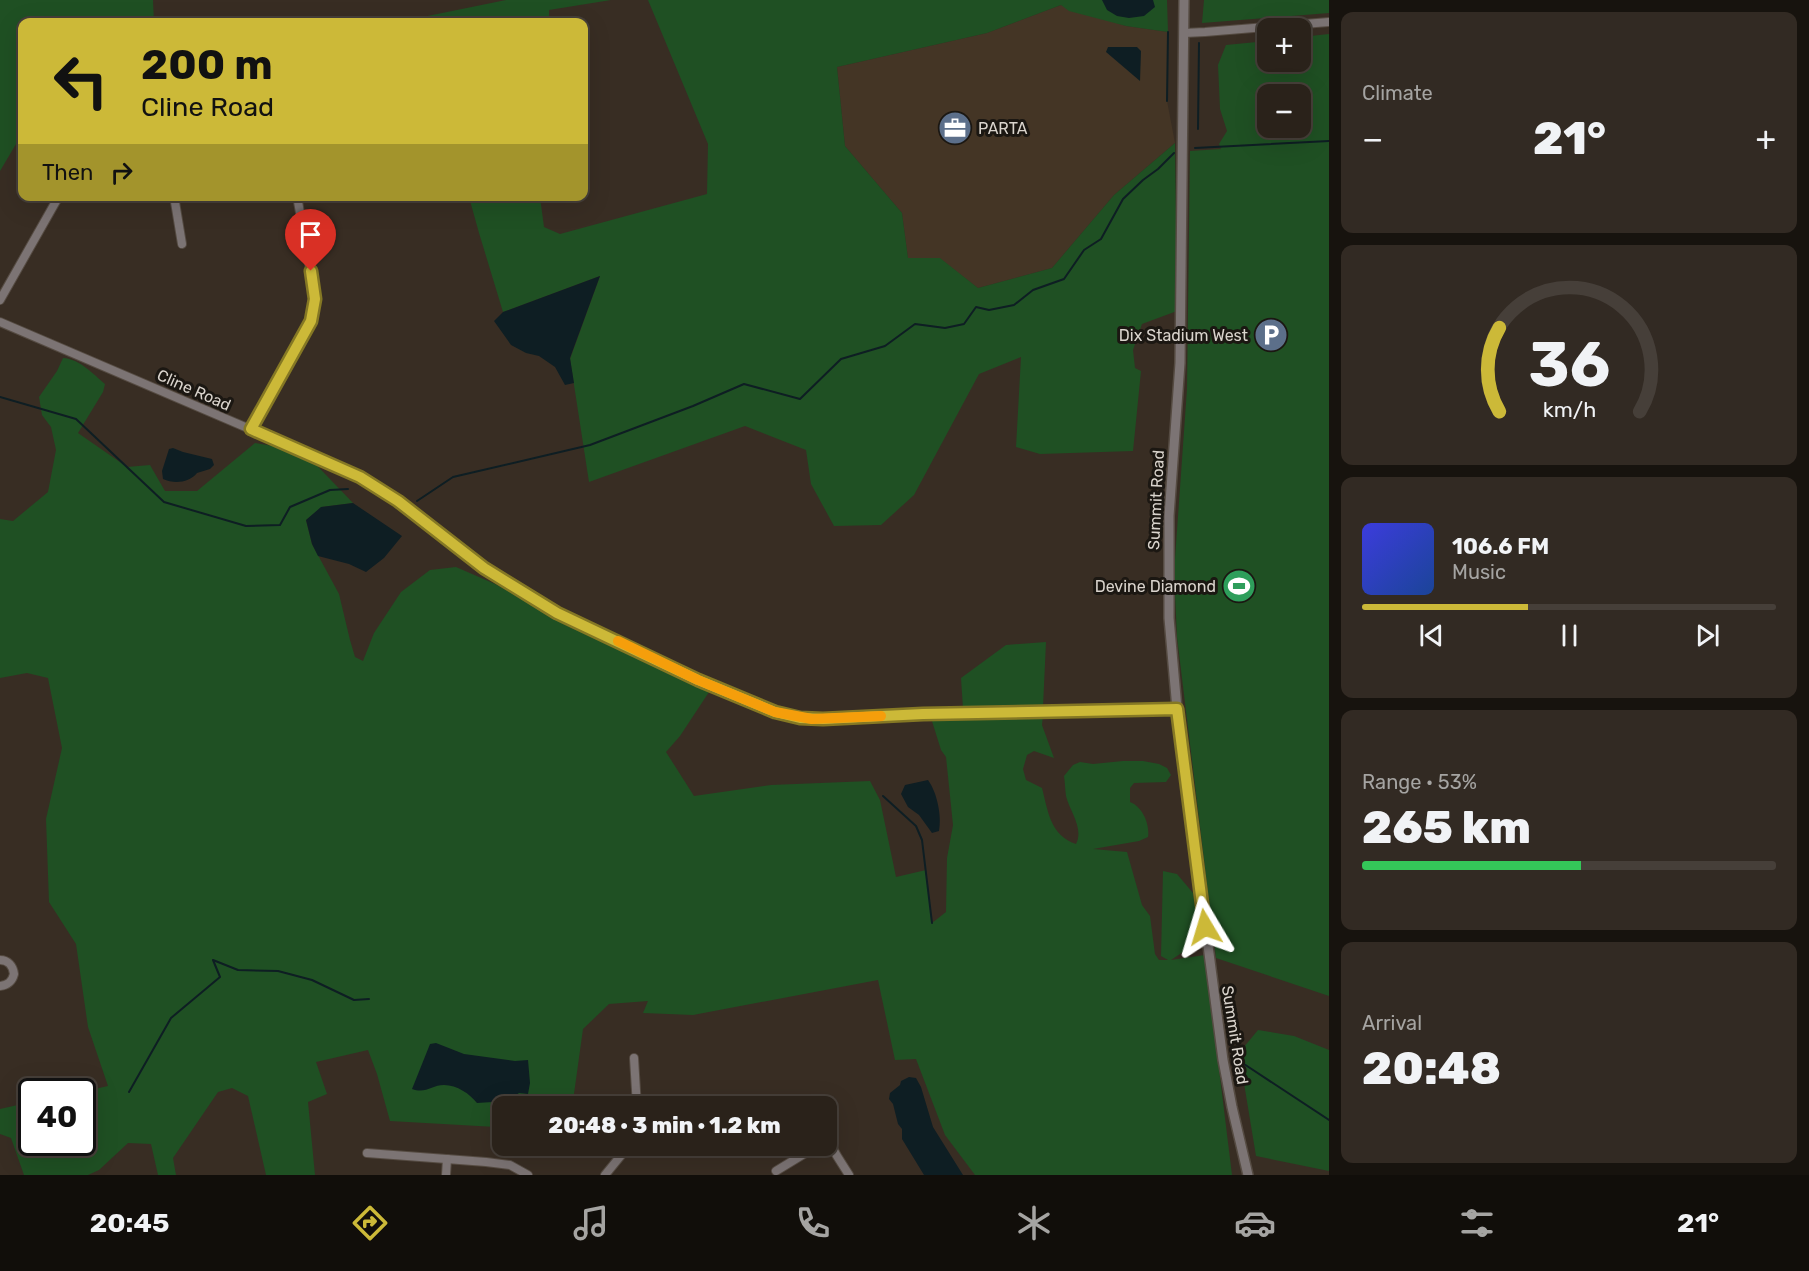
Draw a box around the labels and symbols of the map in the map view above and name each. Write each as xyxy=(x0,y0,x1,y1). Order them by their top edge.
office icon: PARTA xyxy=(937,110,973,146)
place label: PARTA xyxy=(978,119,1028,138)
pin xyxy=(285,209,336,271)
parking icon: Dix Stadium West xyxy=(1253,317,1289,353)
place label: Dix Stadium West xyxy=(1119,326,1248,345)
street label: Cline Road xyxy=(154,365,234,415)
street label: Summit Road xyxy=(1144,450,1168,550)
sports icon: Devine Diamond xyxy=(1221,568,1257,604)
place label: Devine Diamond xyxy=(1095,577,1216,596)
position arrow xyxy=(1173,895,1237,959)
street label: Summit Road xyxy=(1218,984,1252,1086)
speed limit sign: 40 xyxy=(18,1078,96,1156)

